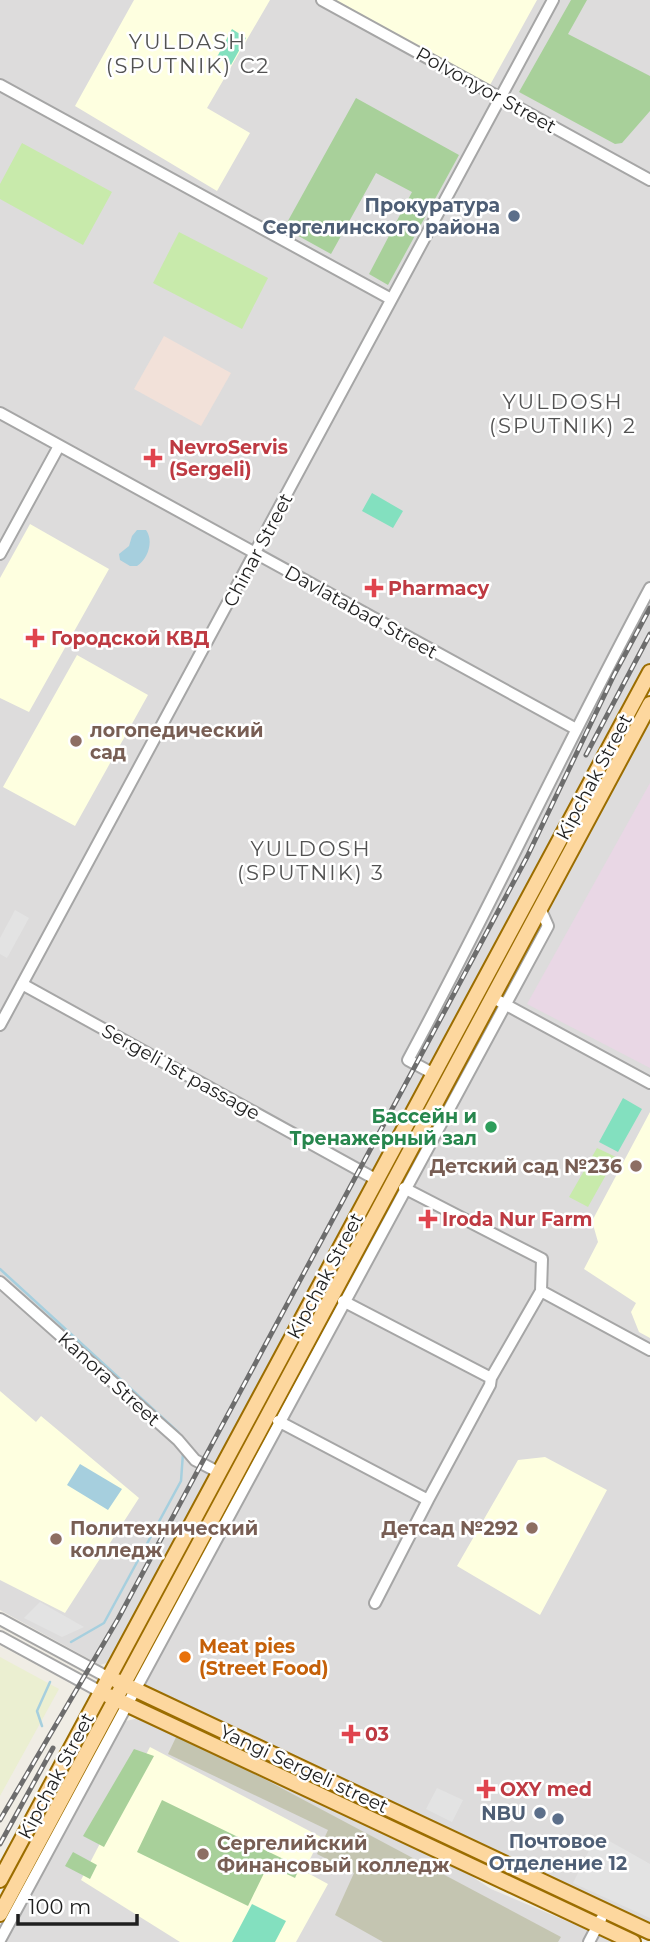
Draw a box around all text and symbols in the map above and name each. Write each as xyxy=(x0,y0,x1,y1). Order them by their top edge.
district label: YULDASH (SPUTNIK) C2 xyxy=(106,29,270,78)
street label: Polvonyor Street xyxy=(412,42,560,138)
place label: Прокуратура Сергелинского района xyxy=(263,194,500,239)
marker: Прокуратура Сергелинского района xyxy=(506,208,522,224)
district label: YULDOSH (SPUTNIK) 2 xyxy=(489,389,637,438)
place label: NevroServis (Sergeli) xyxy=(169,436,288,481)
marker: NevroServis (Sergeli) xyxy=(143,448,163,468)
street label: Chinar Street xyxy=(218,489,298,611)
street label: Davlatabad Street xyxy=(281,560,442,664)
place label: Pharmacy xyxy=(388,577,490,600)
marker: Pharmacy xyxy=(366,580,382,596)
place label: Городской КВД xyxy=(51,627,210,650)
marker: Городской КВД xyxy=(25,628,45,648)
street label: Kipchak Street xyxy=(551,710,637,844)
place label: логопедический сад xyxy=(90,719,264,764)
marker: логопедический сад xyxy=(68,733,84,749)
district label: YULDOSH (SPUTNIK) 3 xyxy=(237,836,385,885)
street label: Sergeli 1st passage xyxy=(98,1019,264,1125)
place label: Бассейн и Тренажерный зал xyxy=(289,1105,477,1150)
marker: Бассейн и Тренажерный зал xyxy=(483,1119,499,1135)
place label: Детский сад №236 xyxy=(429,1155,622,1178)
marker: Детский сад №236 xyxy=(628,1158,644,1174)
place label: Iroda Nur Farm xyxy=(442,1208,593,1231)
street label: Kipchak Street xyxy=(282,1209,368,1343)
marker: Iroda Nur Farm xyxy=(420,1211,436,1227)
street label: Kanora Street xyxy=(53,1327,165,1431)
place label: Политехнический колледж xyxy=(70,1517,258,1562)
place label: Детсад №292 xyxy=(381,1517,518,1540)
marker: Детсад №292 xyxy=(524,1520,540,1536)
marker: Политехнический колледж xyxy=(48,1531,64,1547)
place label: Meat pies (Street Food) xyxy=(199,1635,329,1680)
marker: Meat pies (Street Food) xyxy=(177,1649,193,1665)
street label: Kipchak Street xyxy=(13,1709,99,1843)
street label: Yangi Sergeli street xyxy=(216,1720,392,1818)
place label: 03 xyxy=(365,1723,389,1746)
marker: 03 xyxy=(343,1726,359,1742)
place label: OXY med xyxy=(500,1778,592,1801)
marker: OXY med xyxy=(478,1781,494,1797)
place label: NBU xyxy=(481,1802,526,1825)
marker: NBU xyxy=(532,1805,548,1821)
marker: Почтовое Отделение 12 xyxy=(550,1811,566,1827)
place label: Почтовое Отделение 12 xyxy=(489,1830,627,1875)
place label: Сергелийский Финансовый колледж xyxy=(217,1832,450,1877)
marker: Сергелийский Финансовый колледж xyxy=(195,1846,211,1862)
scale bar xyxy=(18,1882,136,1926)
text: 100 m xyxy=(28,1894,91,1919)

